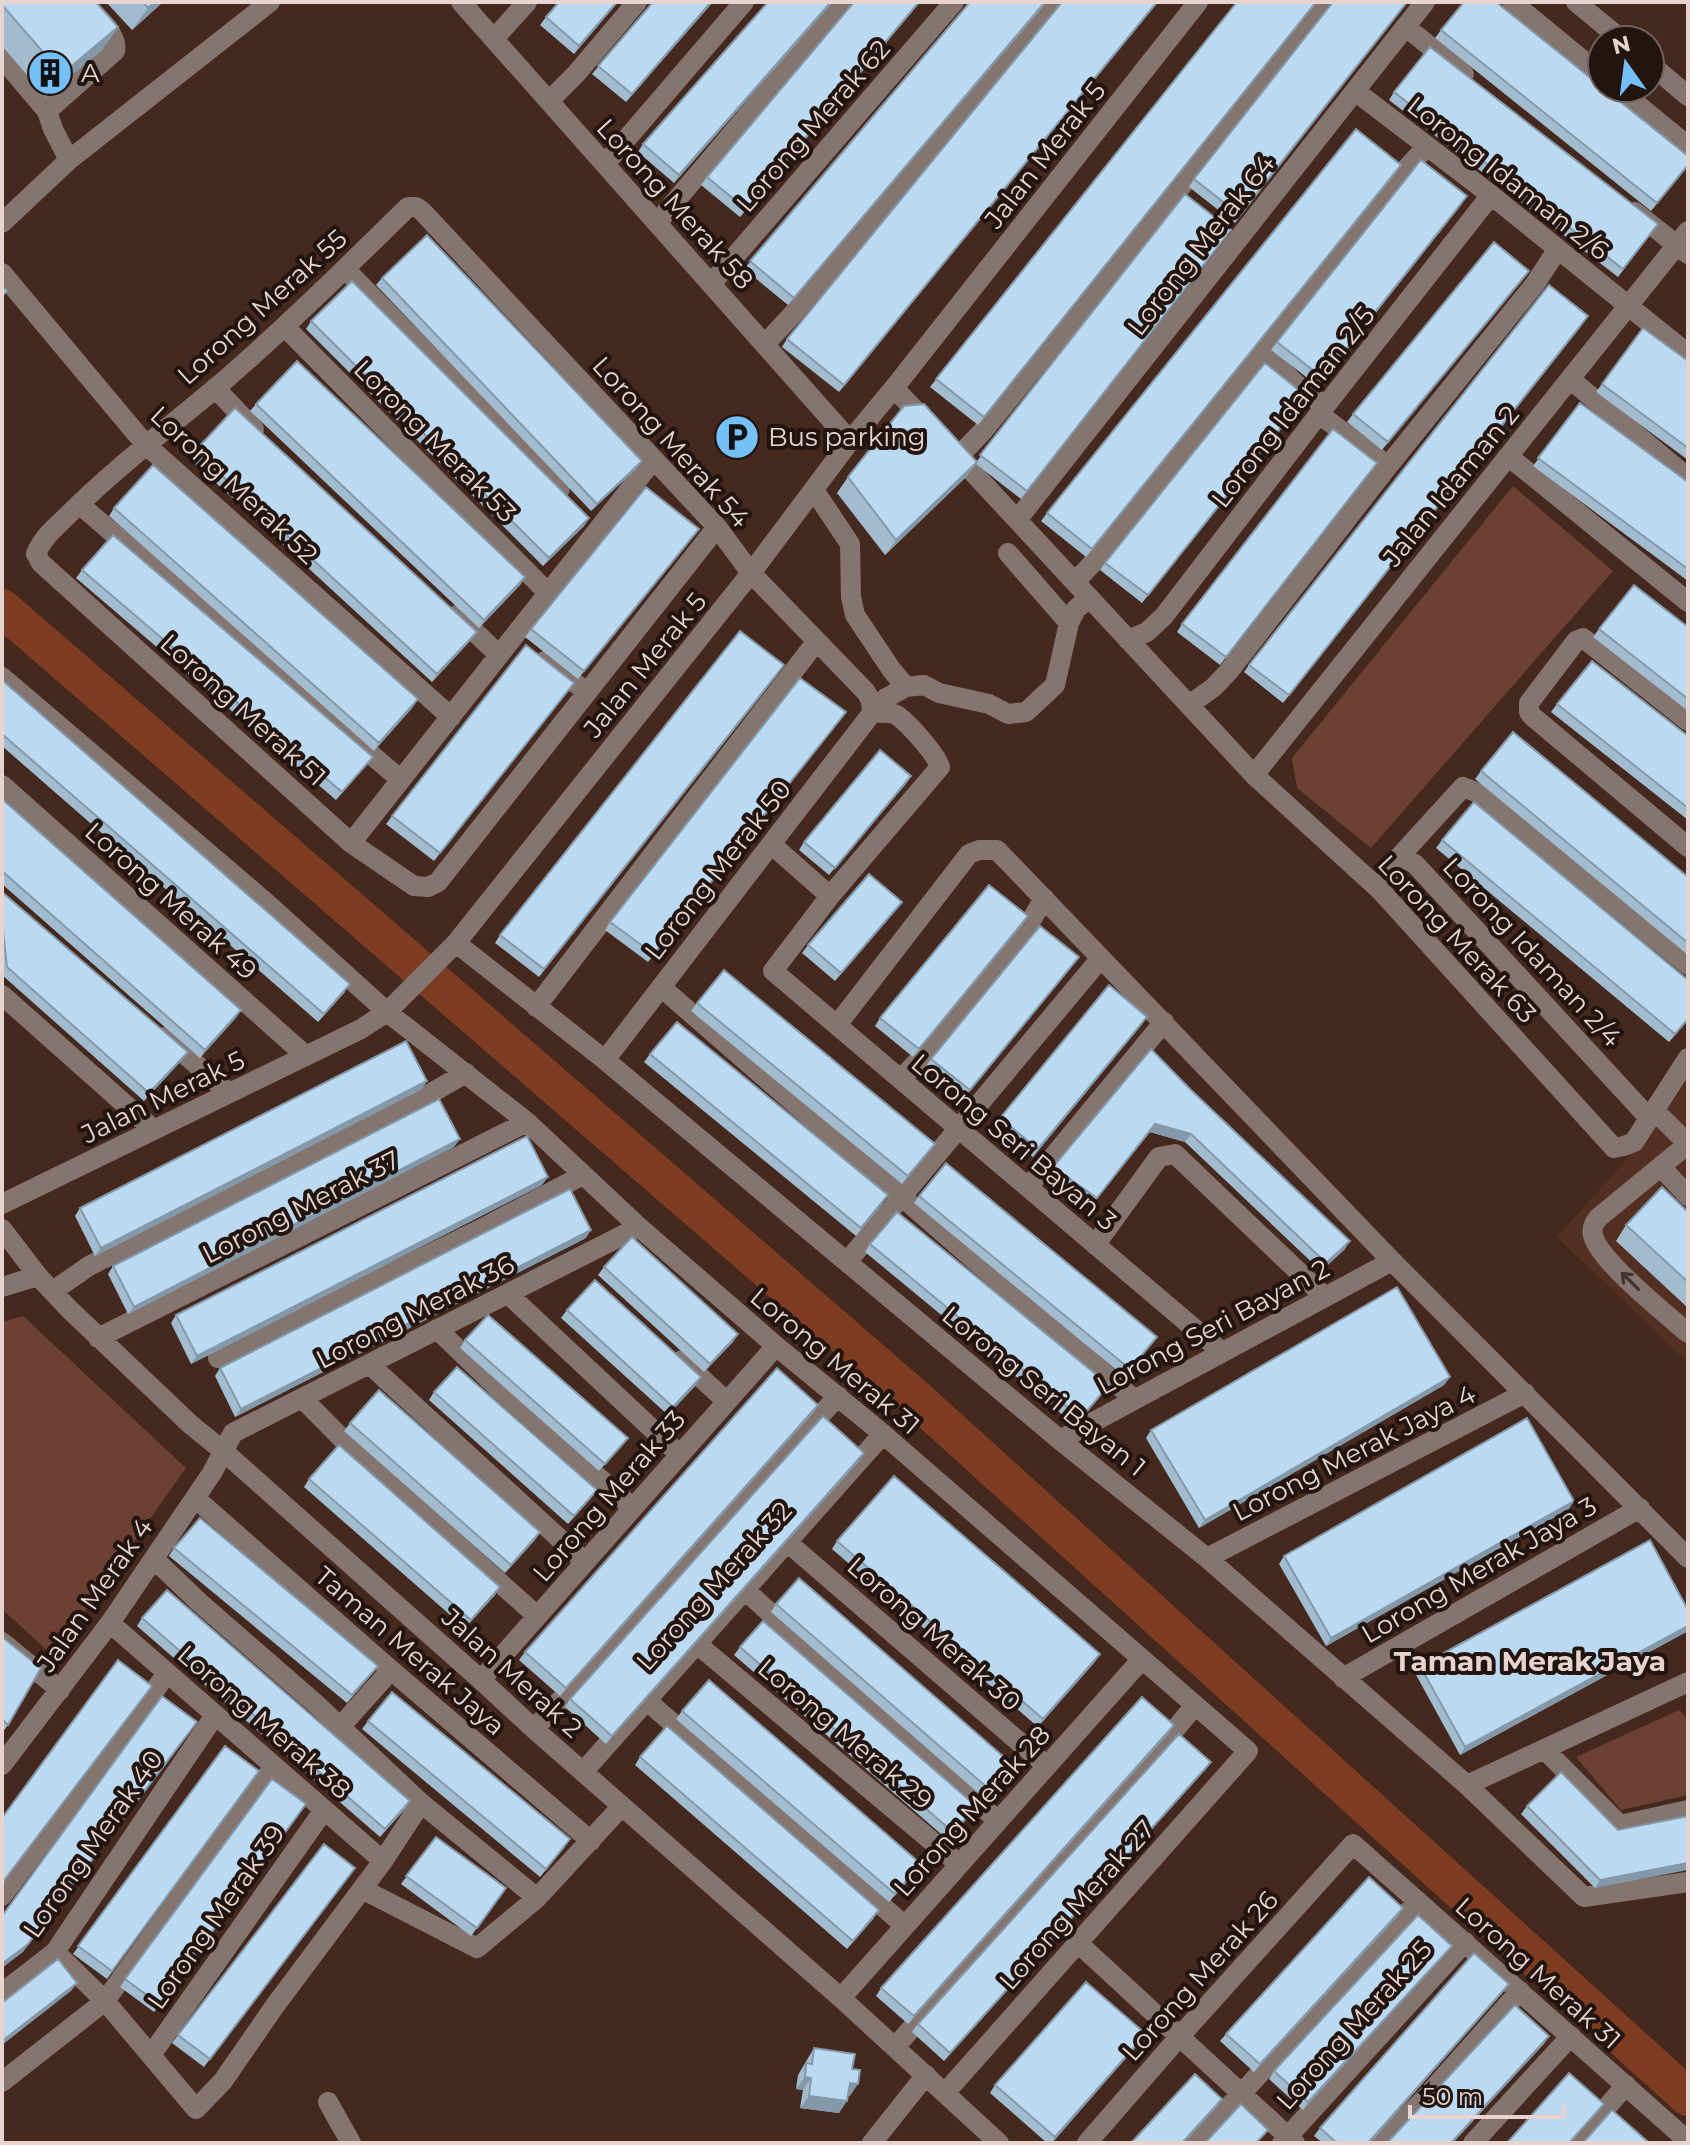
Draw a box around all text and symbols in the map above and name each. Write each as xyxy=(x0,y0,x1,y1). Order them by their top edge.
north arrow xyxy=(1586,24,1666,104)
text: N xyxy=(1609,30,1633,60)
street label: Lorong Merak 62 xyxy=(729,33,897,219)
building icon: A xyxy=(26,49,74,97)
place label: A xyxy=(81,57,100,89)
street label: Jalan Merak 5 xyxy=(977,75,1112,236)
street label: Lorong Idaman 2/6 xyxy=(1401,89,1615,267)
street label: Lorong Merak 58 xyxy=(590,112,760,296)
street label: Lorong Merak 64 xyxy=(1120,148,1282,342)
street label: Lorong Merak 55 xyxy=(171,223,353,391)
street label: Lorong Idaman 2/5 xyxy=(1204,300,1382,514)
street label: Lorong Merak 54 xyxy=(586,350,756,534)
street label: Lorong Merak 53 xyxy=(347,353,523,529)
street label: Lorong Merak 52 xyxy=(144,399,324,571)
street label: Jalan Idaman 2 xyxy=(1376,399,1526,574)
parking icon: Bus parking xyxy=(713,413,761,461)
place label: Bus parking xyxy=(768,421,926,453)
street label: Jalan Merak 5 xyxy=(576,586,713,745)
street label: Lorong Merak 51 xyxy=(154,627,332,793)
street label: Lorong Merak 50 xyxy=(638,774,798,966)
street label: Lorong Merak 49 xyxy=(78,815,264,987)
street label: Lorong Merak 63 xyxy=(1371,848,1543,1030)
street label: Lorong Idaman 2/4 xyxy=(1436,851,1628,1053)
street label: Jalan Merak 5 xyxy=(75,1044,250,1151)
street label: Lorong Seri Bayan 3 xyxy=(905,1047,1123,1237)
street label: Lorong Merak 37 xyxy=(197,1143,405,1271)
street label: Lorong Merak 36 xyxy=(311,1248,520,1376)
street label: Lorong Seri Bayan 2 xyxy=(1091,1252,1335,1402)
one-way arrow xyxy=(1621,1272,1640,1291)
street label: Lorong Merak 31 xyxy=(744,1281,926,1441)
street label: Lorong Seri Bayan 1 xyxy=(936,1299,1152,1483)
street label: Lorong Merak Jaya 4 xyxy=(1227,1378,1481,1528)
street label: Lorong Merak 33 xyxy=(526,1404,692,1588)
street label: Lorong Merak Jaya 3 xyxy=(1356,1490,1602,1650)
street label: Lorong Merak 32 xyxy=(630,1495,798,1677)
street label: Jalan Merak 4 xyxy=(30,1512,160,1679)
street label: Lorong Merak 30 xyxy=(841,1550,1027,1718)
street label: Taman Merak Jaya xyxy=(308,1560,512,1742)
street label: Jalan Merak 2 xyxy=(435,1601,589,1744)
street label: Lorong Merak 38 xyxy=(171,1638,357,1806)
district label: Taman Merak Jaya xyxy=(1394,1644,1666,1678)
street label: Lorong Merak 29 xyxy=(751,1652,939,1816)
street label: Lorong Merak 28 xyxy=(887,1719,1057,1903)
street label: Lorong Merak 40 xyxy=(16,1744,170,1944)
street label: Lorong Merak 27 xyxy=(992,1813,1162,1997)
street label: Lorong Merak 39 xyxy=(140,1818,292,2016)
street label: Lorong Merak 26 xyxy=(1115,1884,1285,2068)
street label: Lorong Merak 31 xyxy=(1449,1890,1627,2056)
street label: Lorong Merak 25 xyxy=(1269,1934,1439,2116)
scale bar xyxy=(1410,2069,1564,2119)
text: 50 m xyxy=(1422,2082,1483,2111)

